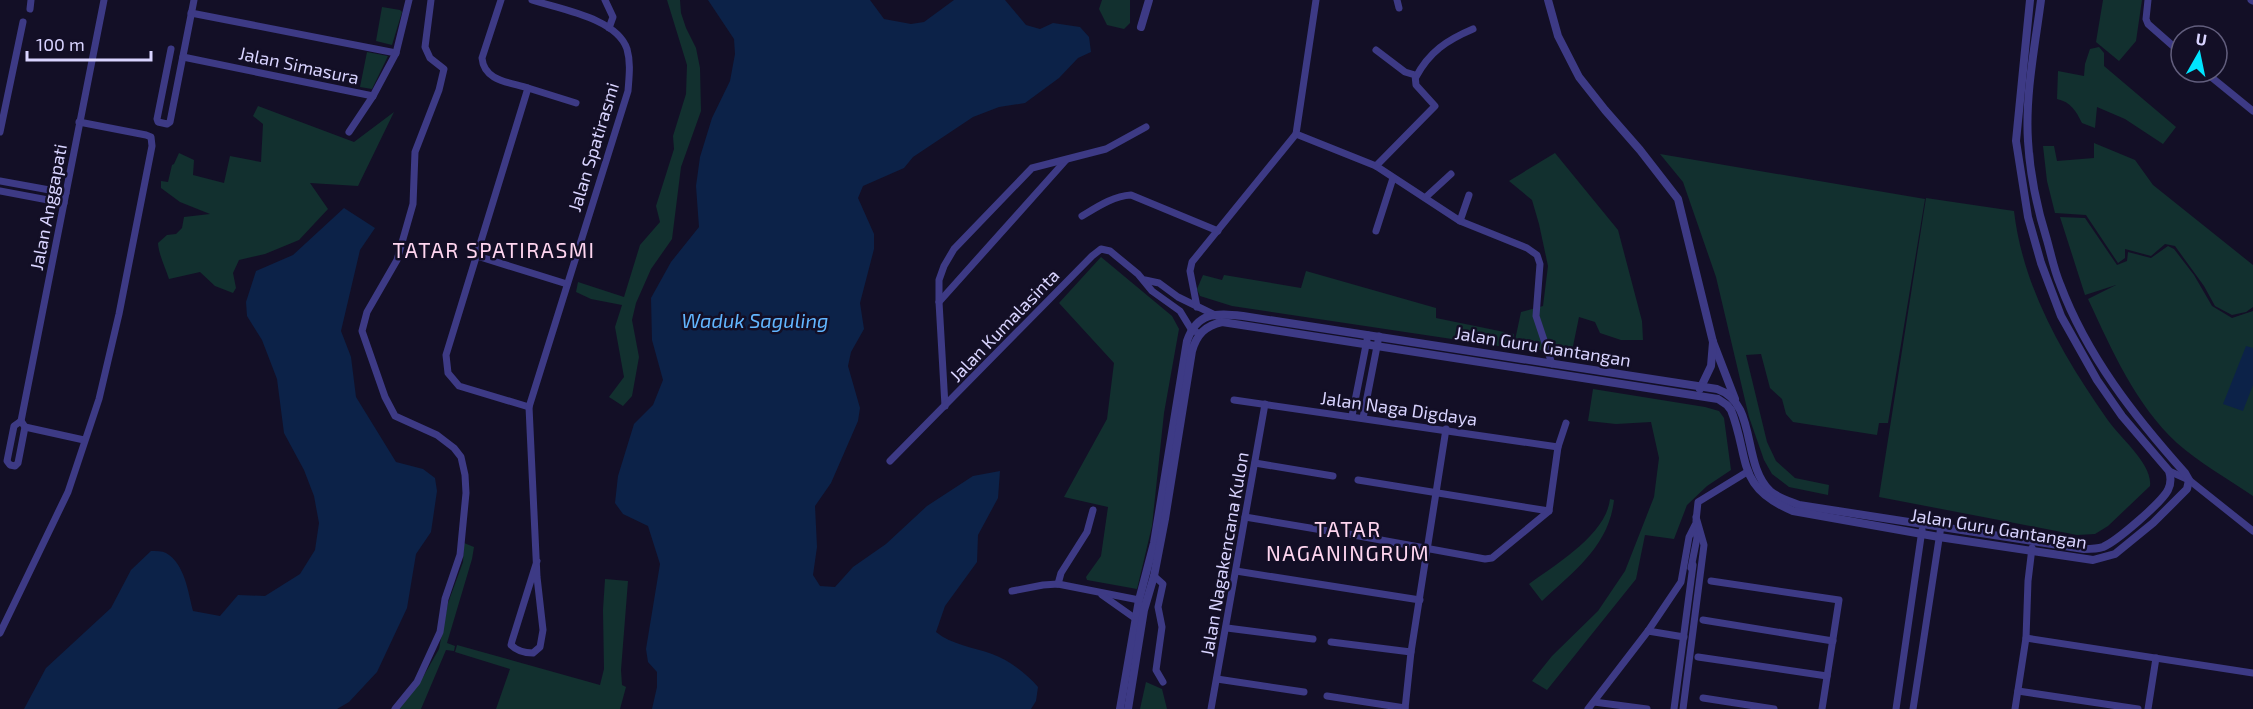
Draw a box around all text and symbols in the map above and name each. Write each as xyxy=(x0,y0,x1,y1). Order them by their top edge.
scale bar xyxy=(27,24,152,62)
north arrow xyxy=(2169,24,2229,84)
text: U xyxy=(2195,28,2208,49)
text: 100 m xyxy=(36,33,85,55)
street label: Jalan Simasura xyxy=(237,42,361,88)
street label: Jalan Spatirasmi xyxy=(563,80,623,214)
street label: Jalan Anggapati xyxy=(25,142,71,272)
district label: TATAR SPATIRASMI xyxy=(392,237,596,262)
street label: Jalan Kumalasinta xyxy=(945,264,1063,386)
water label: Waduk Saguling xyxy=(682,308,828,332)
street label: Jalan Guru Gantangan xyxy=(1453,321,1633,371)
street label: Jalan Naga Digdaya xyxy=(1319,386,1479,430)
street label: Jalan Nagakencana Kulon xyxy=(1195,450,1253,658)
street label: Jalan Guru Gantangan xyxy=(1909,503,2089,553)
district label: TATAR NAGANINGRUM xyxy=(1266,516,1430,565)

